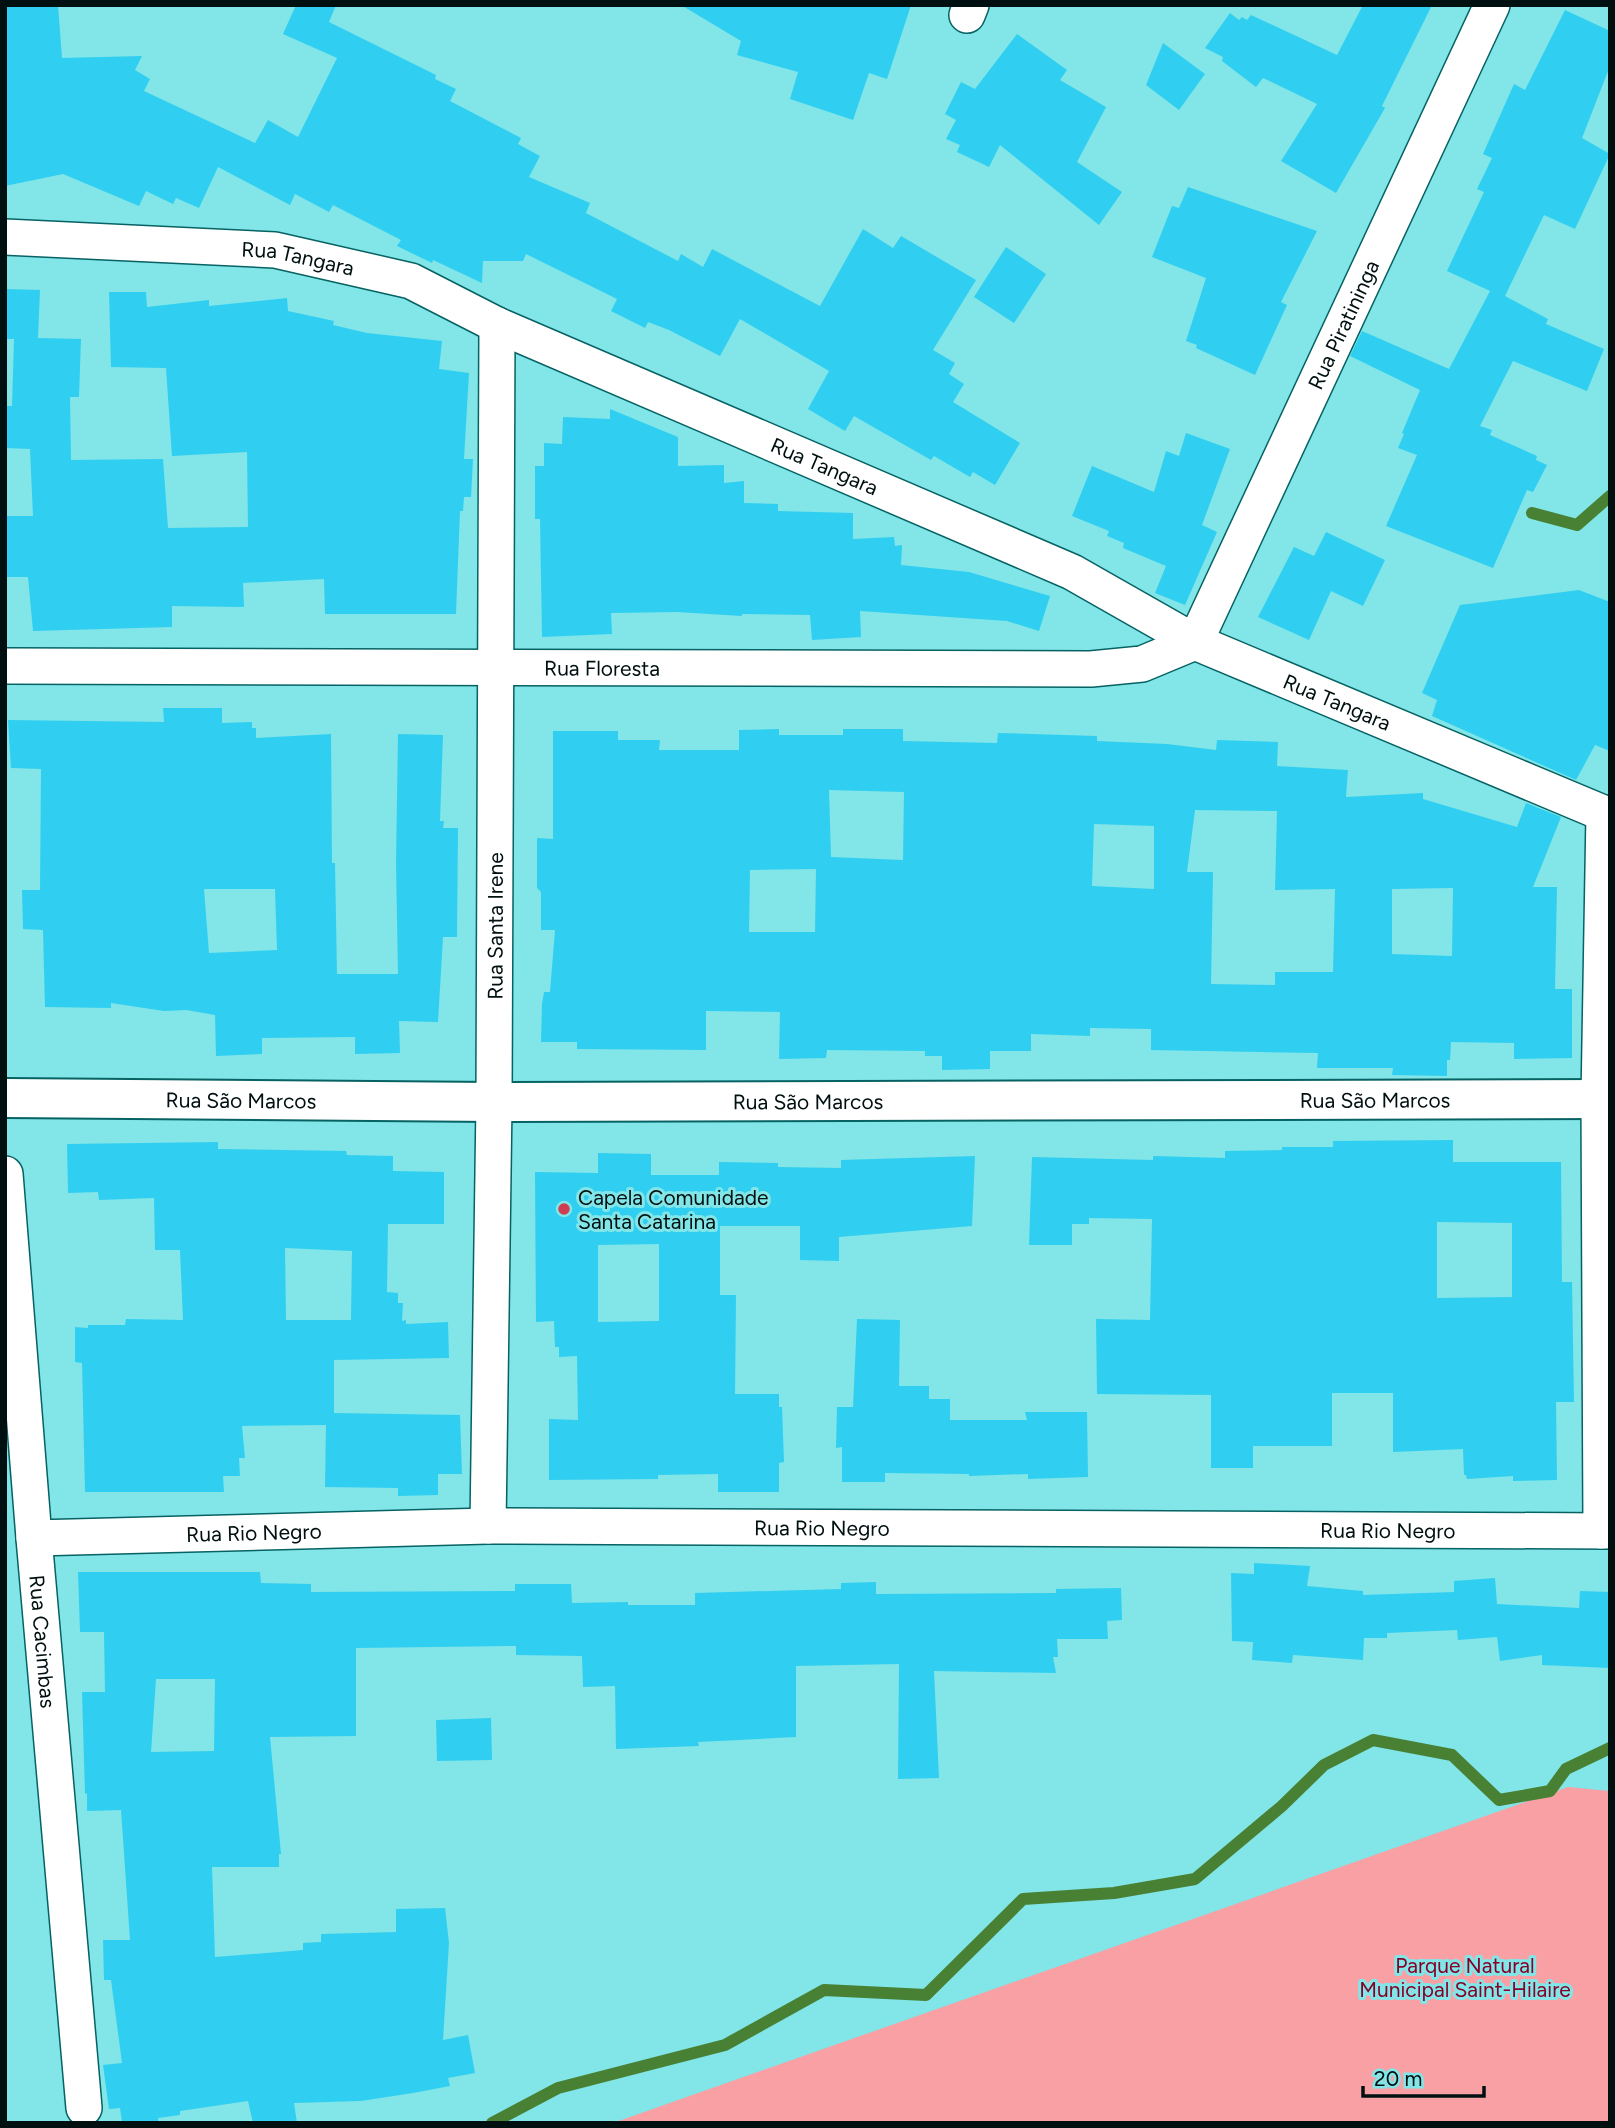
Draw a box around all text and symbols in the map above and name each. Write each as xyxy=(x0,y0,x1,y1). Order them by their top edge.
street label: Rua Tangara xyxy=(241,236,357,280)
street label: Rua Piratininga xyxy=(1302,256,1384,393)
street label: Rua Tangara xyxy=(767,432,882,500)
street label: Rua Floresta xyxy=(544,655,660,680)
street label: Rua Tangara xyxy=(1280,668,1395,735)
street label: Rua Santa Irene xyxy=(482,852,507,1000)
street label: Rua São Marcos xyxy=(166,1087,316,1113)
street label: Rua São Marcos xyxy=(1300,1087,1450,1112)
street label: Rua São Marcos xyxy=(733,1088,883,1114)
place label: Capela Comunidade Santa Catarina xyxy=(578,1185,769,1234)
marker: Capela Comunidade Santa Catarina xyxy=(556,1201,572,1217)
street label: Rua Rio Negro xyxy=(754,1515,890,1540)
street label: Rua Rio Negro xyxy=(1320,1517,1456,1543)
street label: Rua Rio Negro xyxy=(186,1518,322,1546)
street label: Rua Cacimbas xyxy=(25,1574,61,1709)
park label: Parque Natural Municipal Saint-Hilaire xyxy=(1359,1953,1571,2002)
scale bar xyxy=(1363,2054,1484,2098)
text: 20 m xyxy=(1374,2066,1422,2091)

